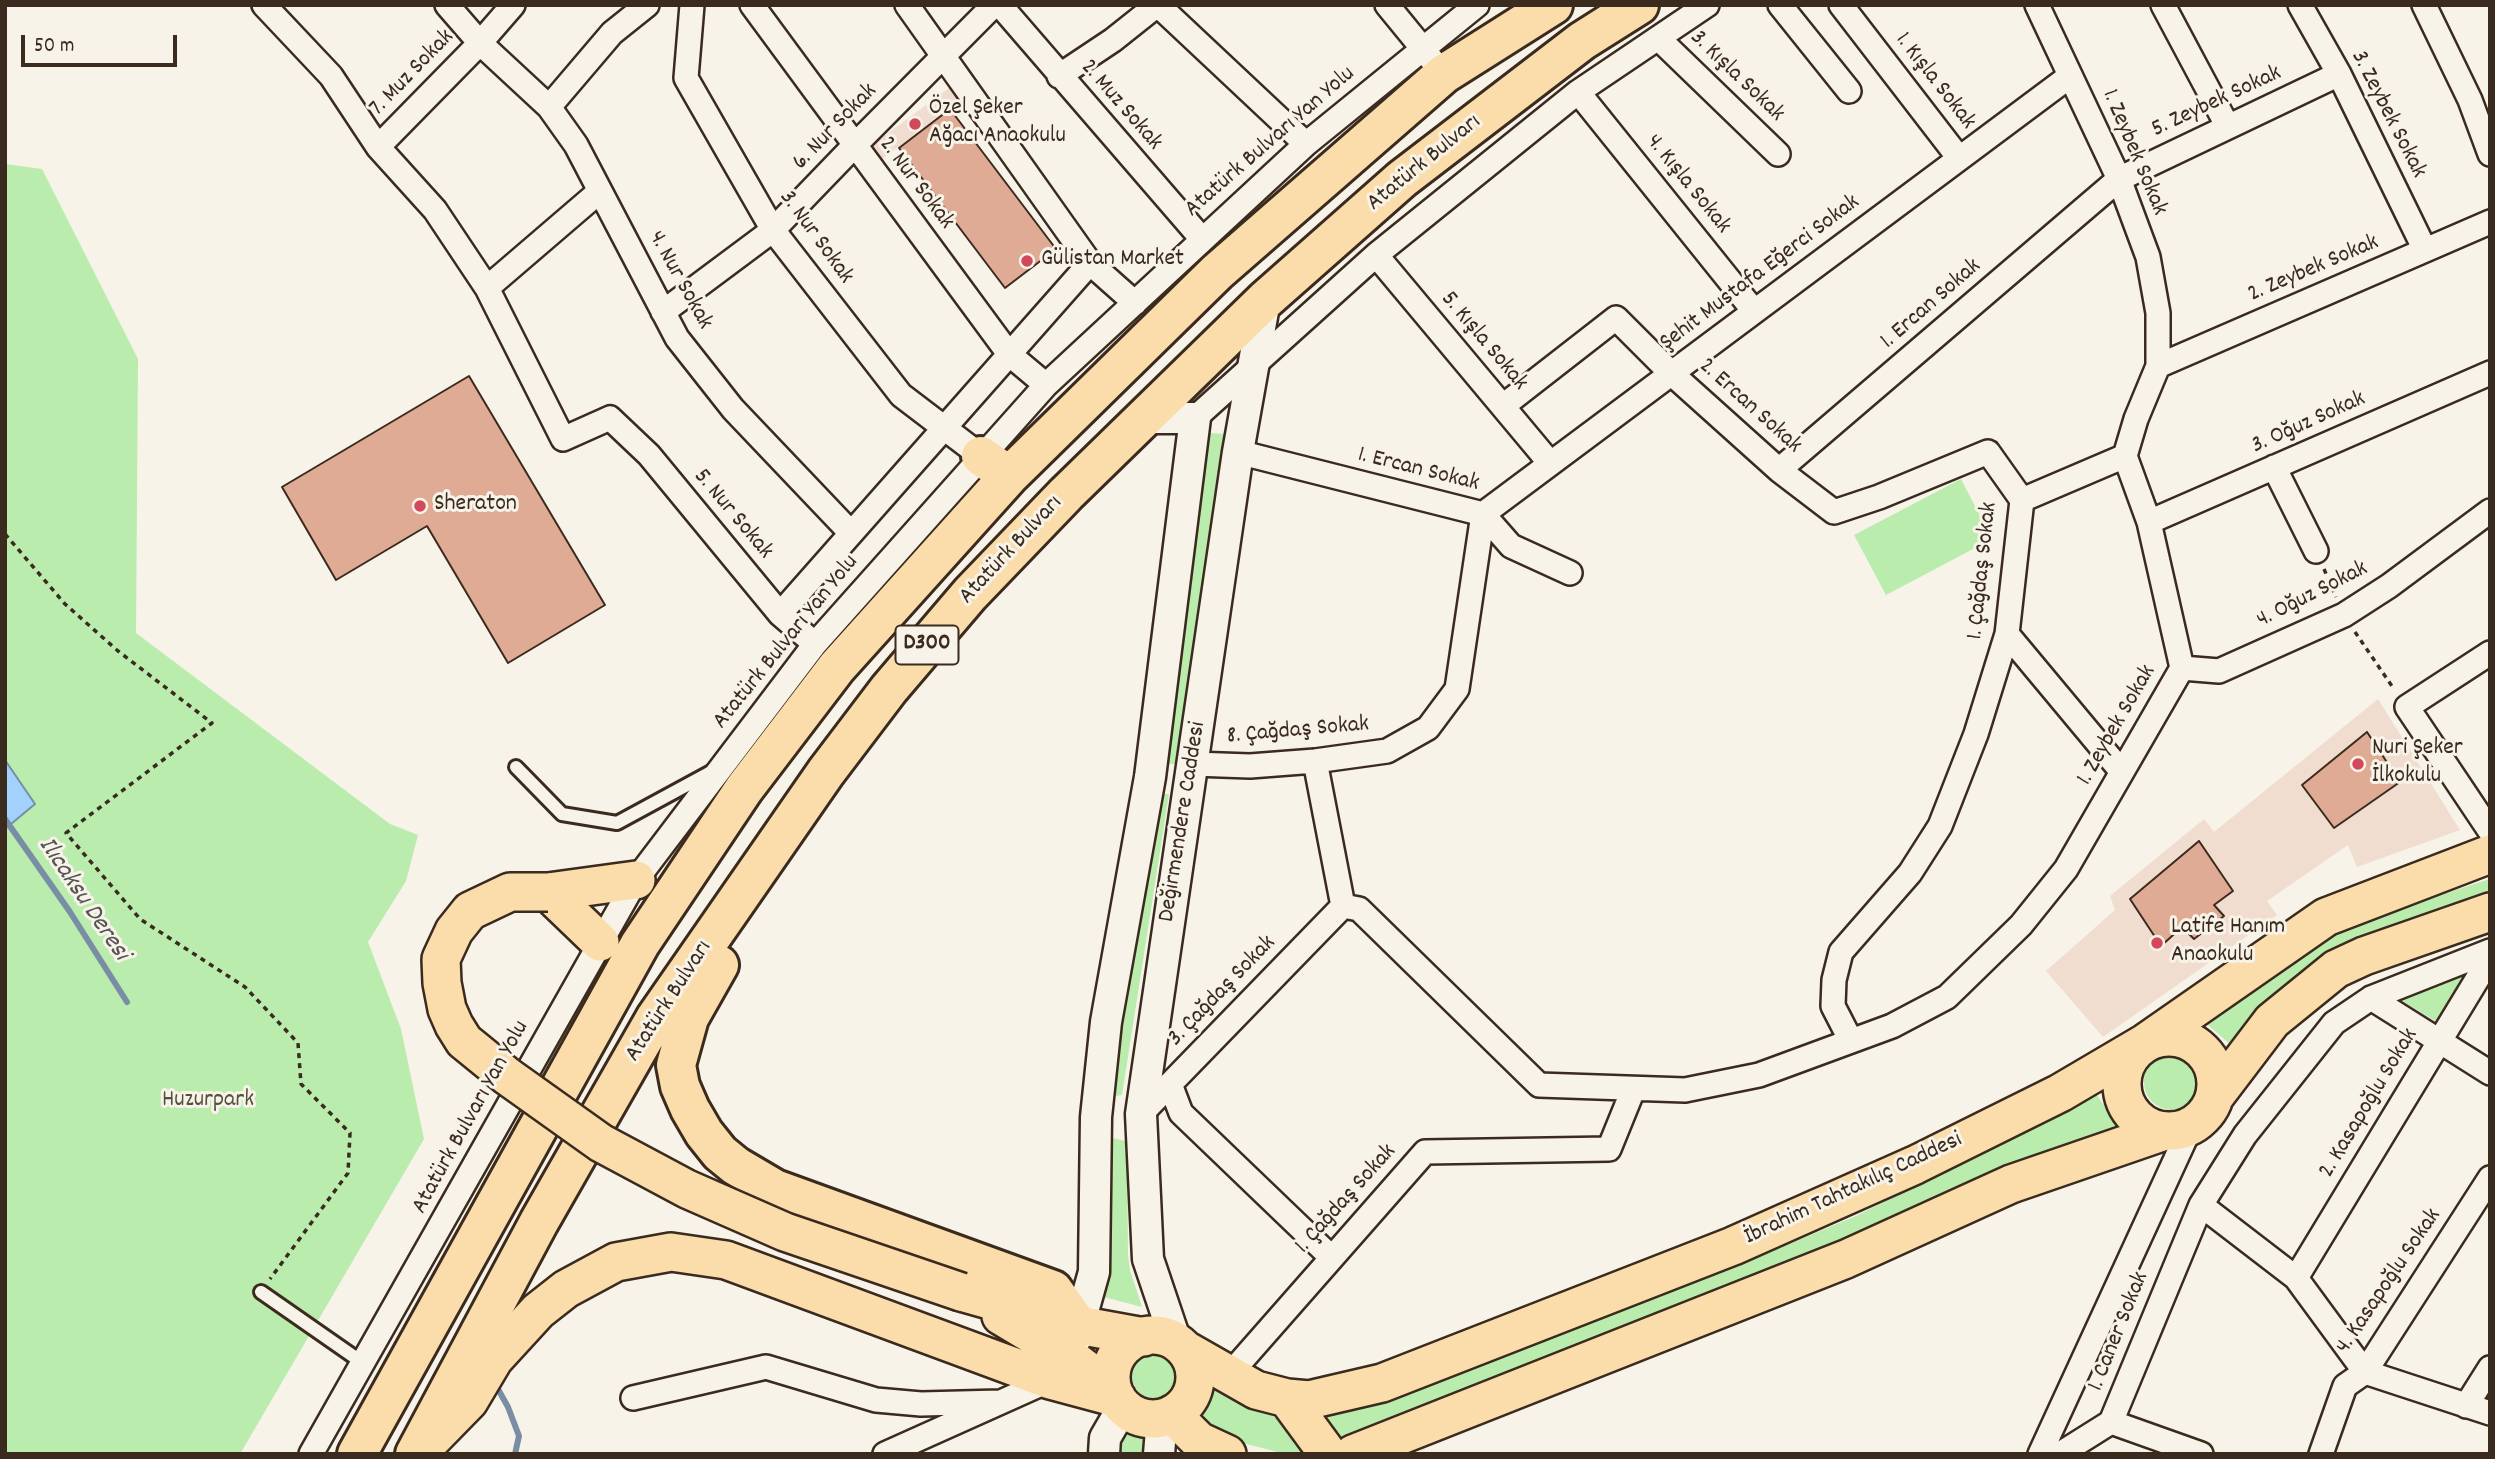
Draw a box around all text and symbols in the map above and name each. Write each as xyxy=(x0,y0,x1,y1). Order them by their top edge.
scale bar xyxy=(24,21,180,65)
street label: 7. Muz Sokak xyxy=(364,24,462,124)
street label: 3. Kışla Sokak xyxy=(1683,25,1789,129)
street label: 1. Kışla Sokak xyxy=(1887,28,1981,136)
text: 50 m xyxy=(34,32,74,62)
street label: 3. Zeybek Sokak xyxy=(2343,46,2431,184)
street label: 2. Muz Sokak xyxy=(1073,55,1167,157)
street label: 5. Zeybek Sokak xyxy=(2147,60,2287,146)
street label: Atatürk Bulvarı Yan Yolu xyxy=(1180,61,1362,225)
street label: 6. Nur Sokak xyxy=(787,78,885,178)
street label: 1. Zeybek Sokak xyxy=(2094,86,2172,220)
place label: Özel Şeker Ağacı Anaokulu xyxy=(929,96,1066,152)
street label: Atatürk Bulvarı xyxy=(1362,109,1488,219)
marker: Özel Şeker Ağacı Anaokulu xyxy=(907,116,923,132)
street label: 4. Kışla Sokak xyxy=(1638,129,1736,241)
street label: 2. Nur Sokak xyxy=(871,132,959,236)
street label: 3. Nur Sokak xyxy=(771,185,859,291)
street label: Şehit Mustafa Eğerci Sokak xyxy=(1655,190,1867,358)
street label: 4. Nur Sokak xyxy=(640,227,718,335)
street label: 2. Zeybek Sokak xyxy=(2244,230,2384,310)
place label: Gülistan Market xyxy=(1041,247,1184,275)
marker: Gülistan Market xyxy=(1019,253,1035,269)
street label: 1. Ercan Sokak xyxy=(1876,253,1988,357)
street label: 5. Kışla Sokak xyxy=(1433,286,1533,398)
street label: 2. Ercan Sokak xyxy=(1691,353,1807,461)
street label: 3. Oğuz Sokak xyxy=(2248,386,2370,462)
street label: 1. Ercan Sokak xyxy=(1354,442,1482,500)
street label: 5. Nur Sokak xyxy=(686,464,778,566)
street label: Atatürk Bulvarı xyxy=(954,490,1070,612)
place label: Sheraton xyxy=(434,492,517,520)
marker: Sheraton xyxy=(412,498,428,514)
street label: 1. Çağdaş Sokak xyxy=(1962,501,2006,641)
street label: Atatürk Bulvarı Yan Yolu xyxy=(708,550,866,736)
street label: 4. Oğuz Sokak xyxy=(2253,556,2373,636)
road number: D300 xyxy=(895,625,958,664)
street label: 1. Zeybek Sokak xyxy=(2072,661,2164,791)
street label: 8. Çağdaş Sokak xyxy=(1226,711,1370,753)
street label: Değirmendere Caddesi xyxy=(1154,720,1214,924)
place label: Nuri Şeker İlkokulu xyxy=(2372,736,2463,792)
marker: Nuri Şeker İlkokulu xyxy=(2350,756,2366,772)
water label: Ilıcaksu Deresi xyxy=(29,832,135,968)
place label: Latife Hanım Anaokulu xyxy=(2171,915,2285,971)
street label: 3. Çağdaş Sokak xyxy=(1163,930,1283,1054)
marker: Latife Hanım Anaokulu xyxy=(2149,935,2165,951)
street label: Atatürk Bulvarı xyxy=(620,936,720,1068)
street label: Atatürk Bulvarı Yan Yolu xyxy=(407,1016,537,1220)
street label: 2. Kasapoğlu Sokak xyxy=(2314,1024,2426,1184)
park label: Huzurpark xyxy=(162,1088,254,1116)
street label: İbrahim Tahtakılıç Caddesi xyxy=(1741,1127,1967,1253)
street label: 1. Çağdaş Sokak xyxy=(1290,1139,1404,1261)
street label: 4. Kasapoğlu Sokak xyxy=(2331,1204,2449,1360)
street label: 1. Caner Sokak xyxy=(2083,1268,2157,1396)

